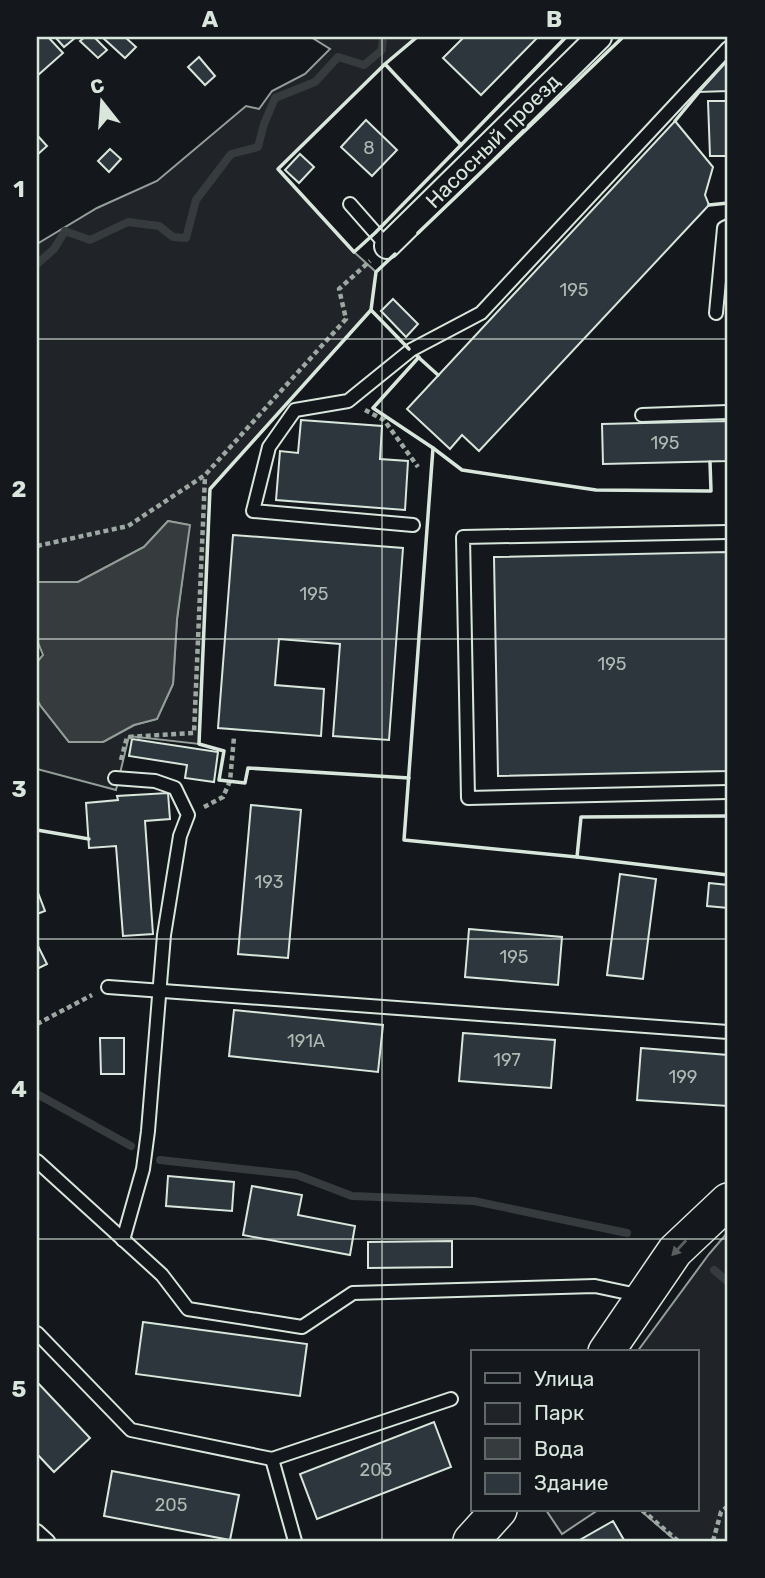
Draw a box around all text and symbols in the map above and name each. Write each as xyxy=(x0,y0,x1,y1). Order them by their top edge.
text: A xyxy=(202,5,219,33)
text: B xyxy=(546,5,562,33)
north arrow xyxy=(66,66,136,136)
street label: Насосный проезд xyxy=(420,68,565,213)
text: С xyxy=(87,73,107,99)
house number: 8 xyxy=(363,137,375,159)
text: 1 xyxy=(13,175,25,203)
house number: 195 xyxy=(559,279,589,301)
house number: 195 xyxy=(650,432,680,454)
text: 2 xyxy=(12,475,26,503)
house number: 195 xyxy=(299,583,329,605)
house number: 195 xyxy=(597,653,627,675)
text: 3 xyxy=(11,775,27,803)
house number: 193 xyxy=(255,871,283,893)
house number: 195 xyxy=(499,946,529,968)
house number: 191А xyxy=(287,1030,325,1052)
house number: 197 xyxy=(493,1049,521,1071)
house number: 199 xyxy=(668,1066,698,1088)
text: 4 xyxy=(11,1075,27,1103)
one-way arrow xyxy=(671,1239,687,1257)
legend xyxy=(471,1350,698,1512)
text: Улица xyxy=(534,1366,594,1391)
text: 5 xyxy=(12,1375,27,1403)
text: Парк xyxy=(534,1400,584,1425)
text: Вода xyxy=(534,1436,584,1461)
house number: 203 xyxy=(360,1459,392,1481)
text: Здание xyxy=(534,1470,609,1495)
house number: 205 xyxy=(155,1494,187,1516)

